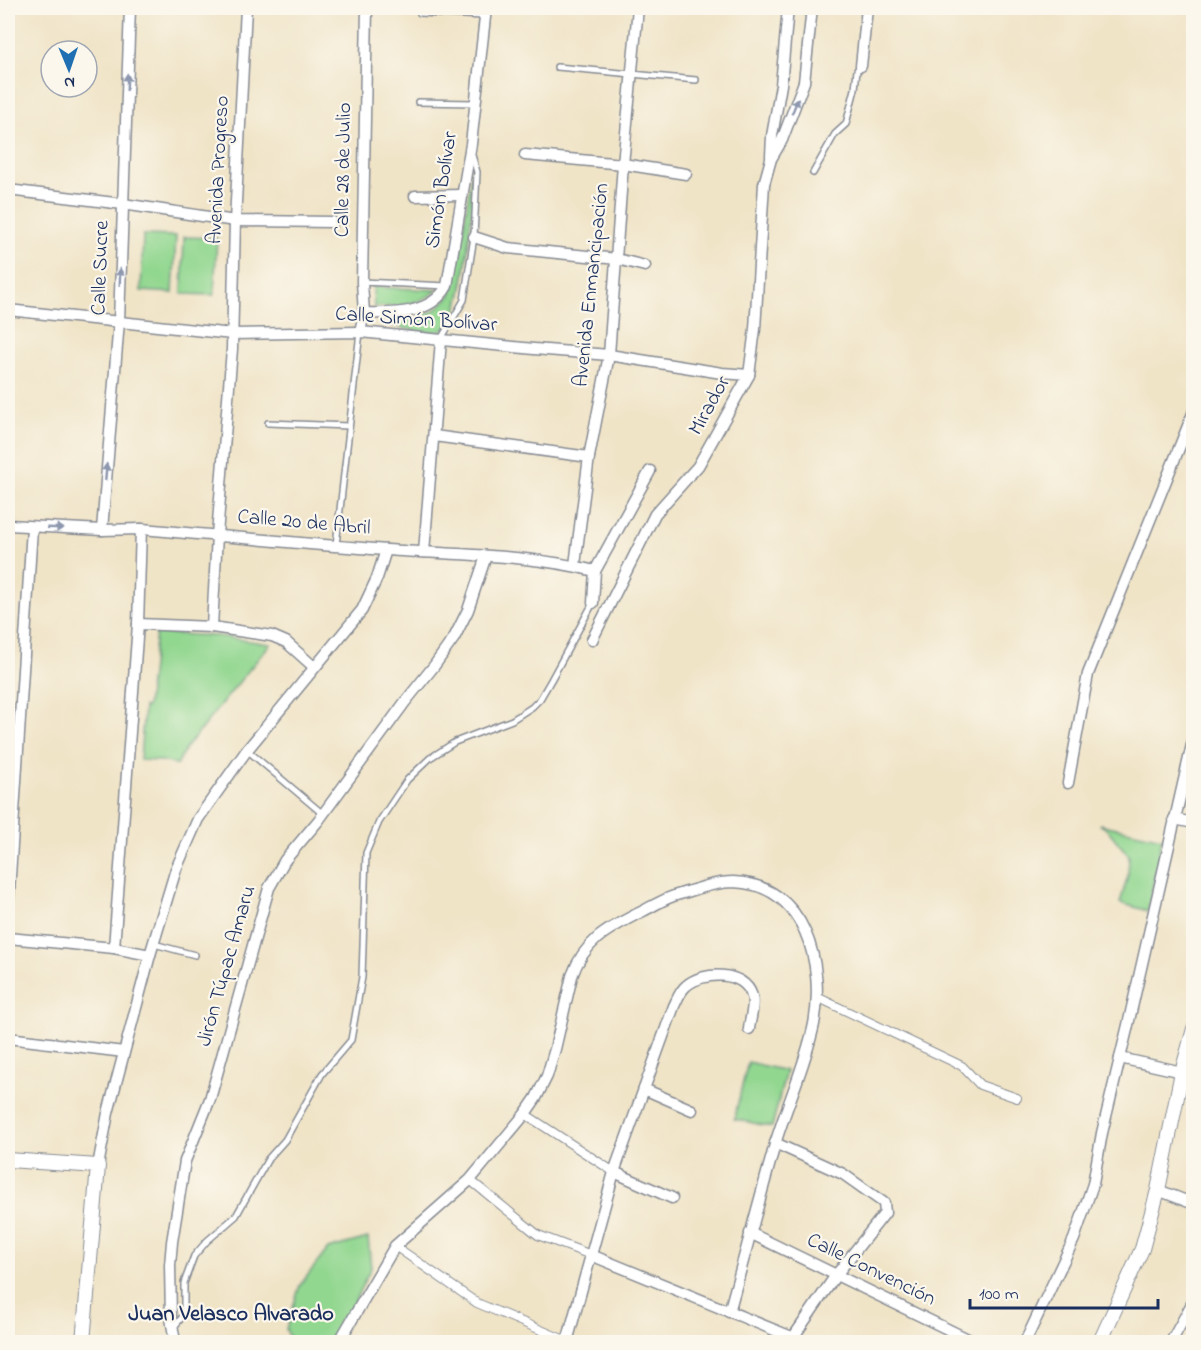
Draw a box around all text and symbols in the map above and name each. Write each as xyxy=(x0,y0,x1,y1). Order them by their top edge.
north arrow xyxy=(39,39,99,99)
text: N xyxy=(63,70,75,94)
one-way arrow xyxy=(122,73,132,92)
street label: Avenida Progreso xyxy=(200,95,240,245)
one-way arrow xyxy=(791,97,800,115)
street label: Calle 28 de Julio xyxy=(328,102,360,238)
street label: Simón Bolívar xyxy=(418,129,466,251)
street label: Avenida Enmancipación xyxy=(566,182,618,388)
street label: Calle Sucre xyxy=(84,219,118,316)
one-way arrow xyxy=(116,268,125,287)
street label: Calle Simón Bolívar xyxy=(334,299,499,341)
street label: Mirador xyxy=(681,370,739,441)
one-way arrow xyxy=(102,462,111,481)
street label: Calle 20 de Abril xyxy=(236,502,372,544)
one-way arrow xyxy=(45,524,64,533)
street label: Jirón Túpac Amaru xyxy=(190,882,264,1050)
street label: Calle Convención xyxy=(801,1226,941,1314)
scale bar xyxy=(970,1272,1158,1310)
text: 100 m xyxy=(979,1282,1019,1308)
district label: Juan Velasco Alvarado xyxy=(128,1299,334,1331)

